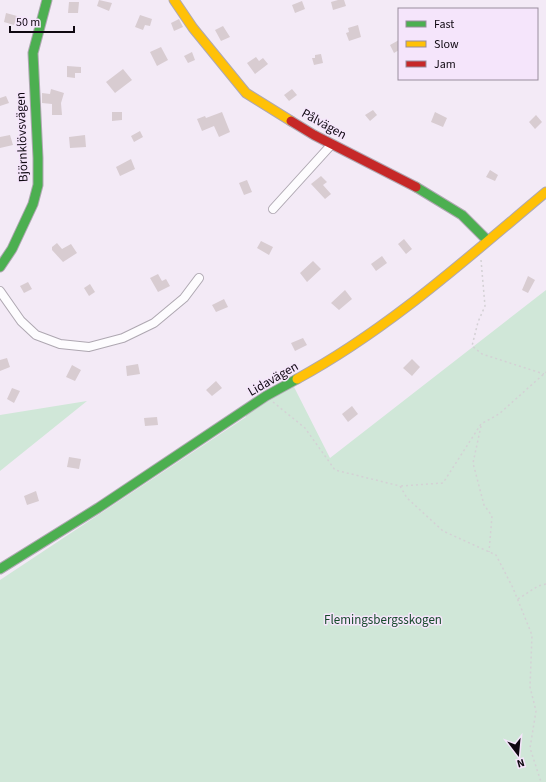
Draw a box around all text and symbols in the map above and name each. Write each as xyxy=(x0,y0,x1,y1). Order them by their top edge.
scale bar xyxy=(10,8,74,34)
legend xyxy=(398,8,538,80)
text: 50 m xyxy=(16,14,40,31)
text: Fast xyxy=(434,16,454,33)
text: Slow xyxy=(434,36,459,53)
text: Jam xyxy=(434,56,456,73)
street label: Björnklövsvägen xyxy=(11,92,33,182)
street label: Pålvägen xyxy=(298,104,350,144)
street label: Lidavägen xyxy=(244,357,302,401)
park label: Flemingsbergsskogen xyxy=(324,611,442,629)
north arrow xyxy=(498,734,538,774)
text: N xyxy=(515,755,526,771)

